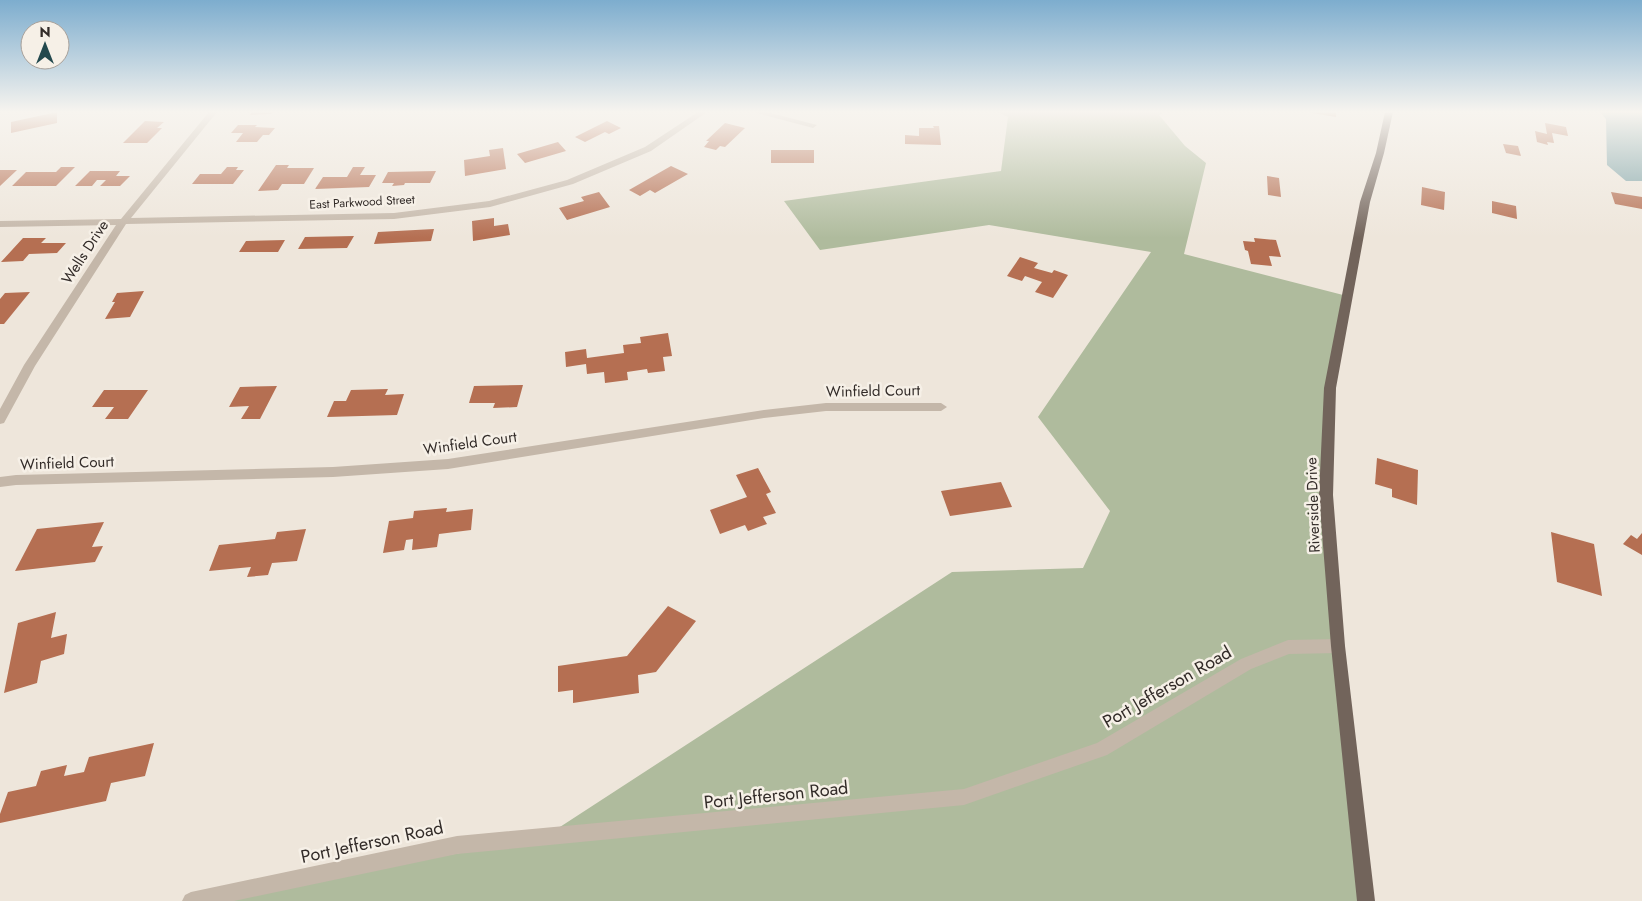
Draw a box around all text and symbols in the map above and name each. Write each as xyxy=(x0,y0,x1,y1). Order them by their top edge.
north arrow xyxy=(20,20,70,70)
text: N xyxy=(39,22,51,42)
street label: East Parkwood Street xyxy=(309,190,415,214)
street label: Wells Drive xyxy=(56,216,114,288)
street label: Winfield Court xyxy=(826,379,921,403)
street label: Winfield Court xyxy=(422,426,519,460)
street label: Winfield Court xyxy=(20,450,115,476)
street label: Riverside Drive xyxy=(1300,457,1326,553)
street label: Port Jefferson Road xyxy=(1098,639,1236,735)
street label: Port Jefferson Road xyxy=(702,774,850,816)
street label: Port Jefferson Road xyxy=(298,814,446,870)

